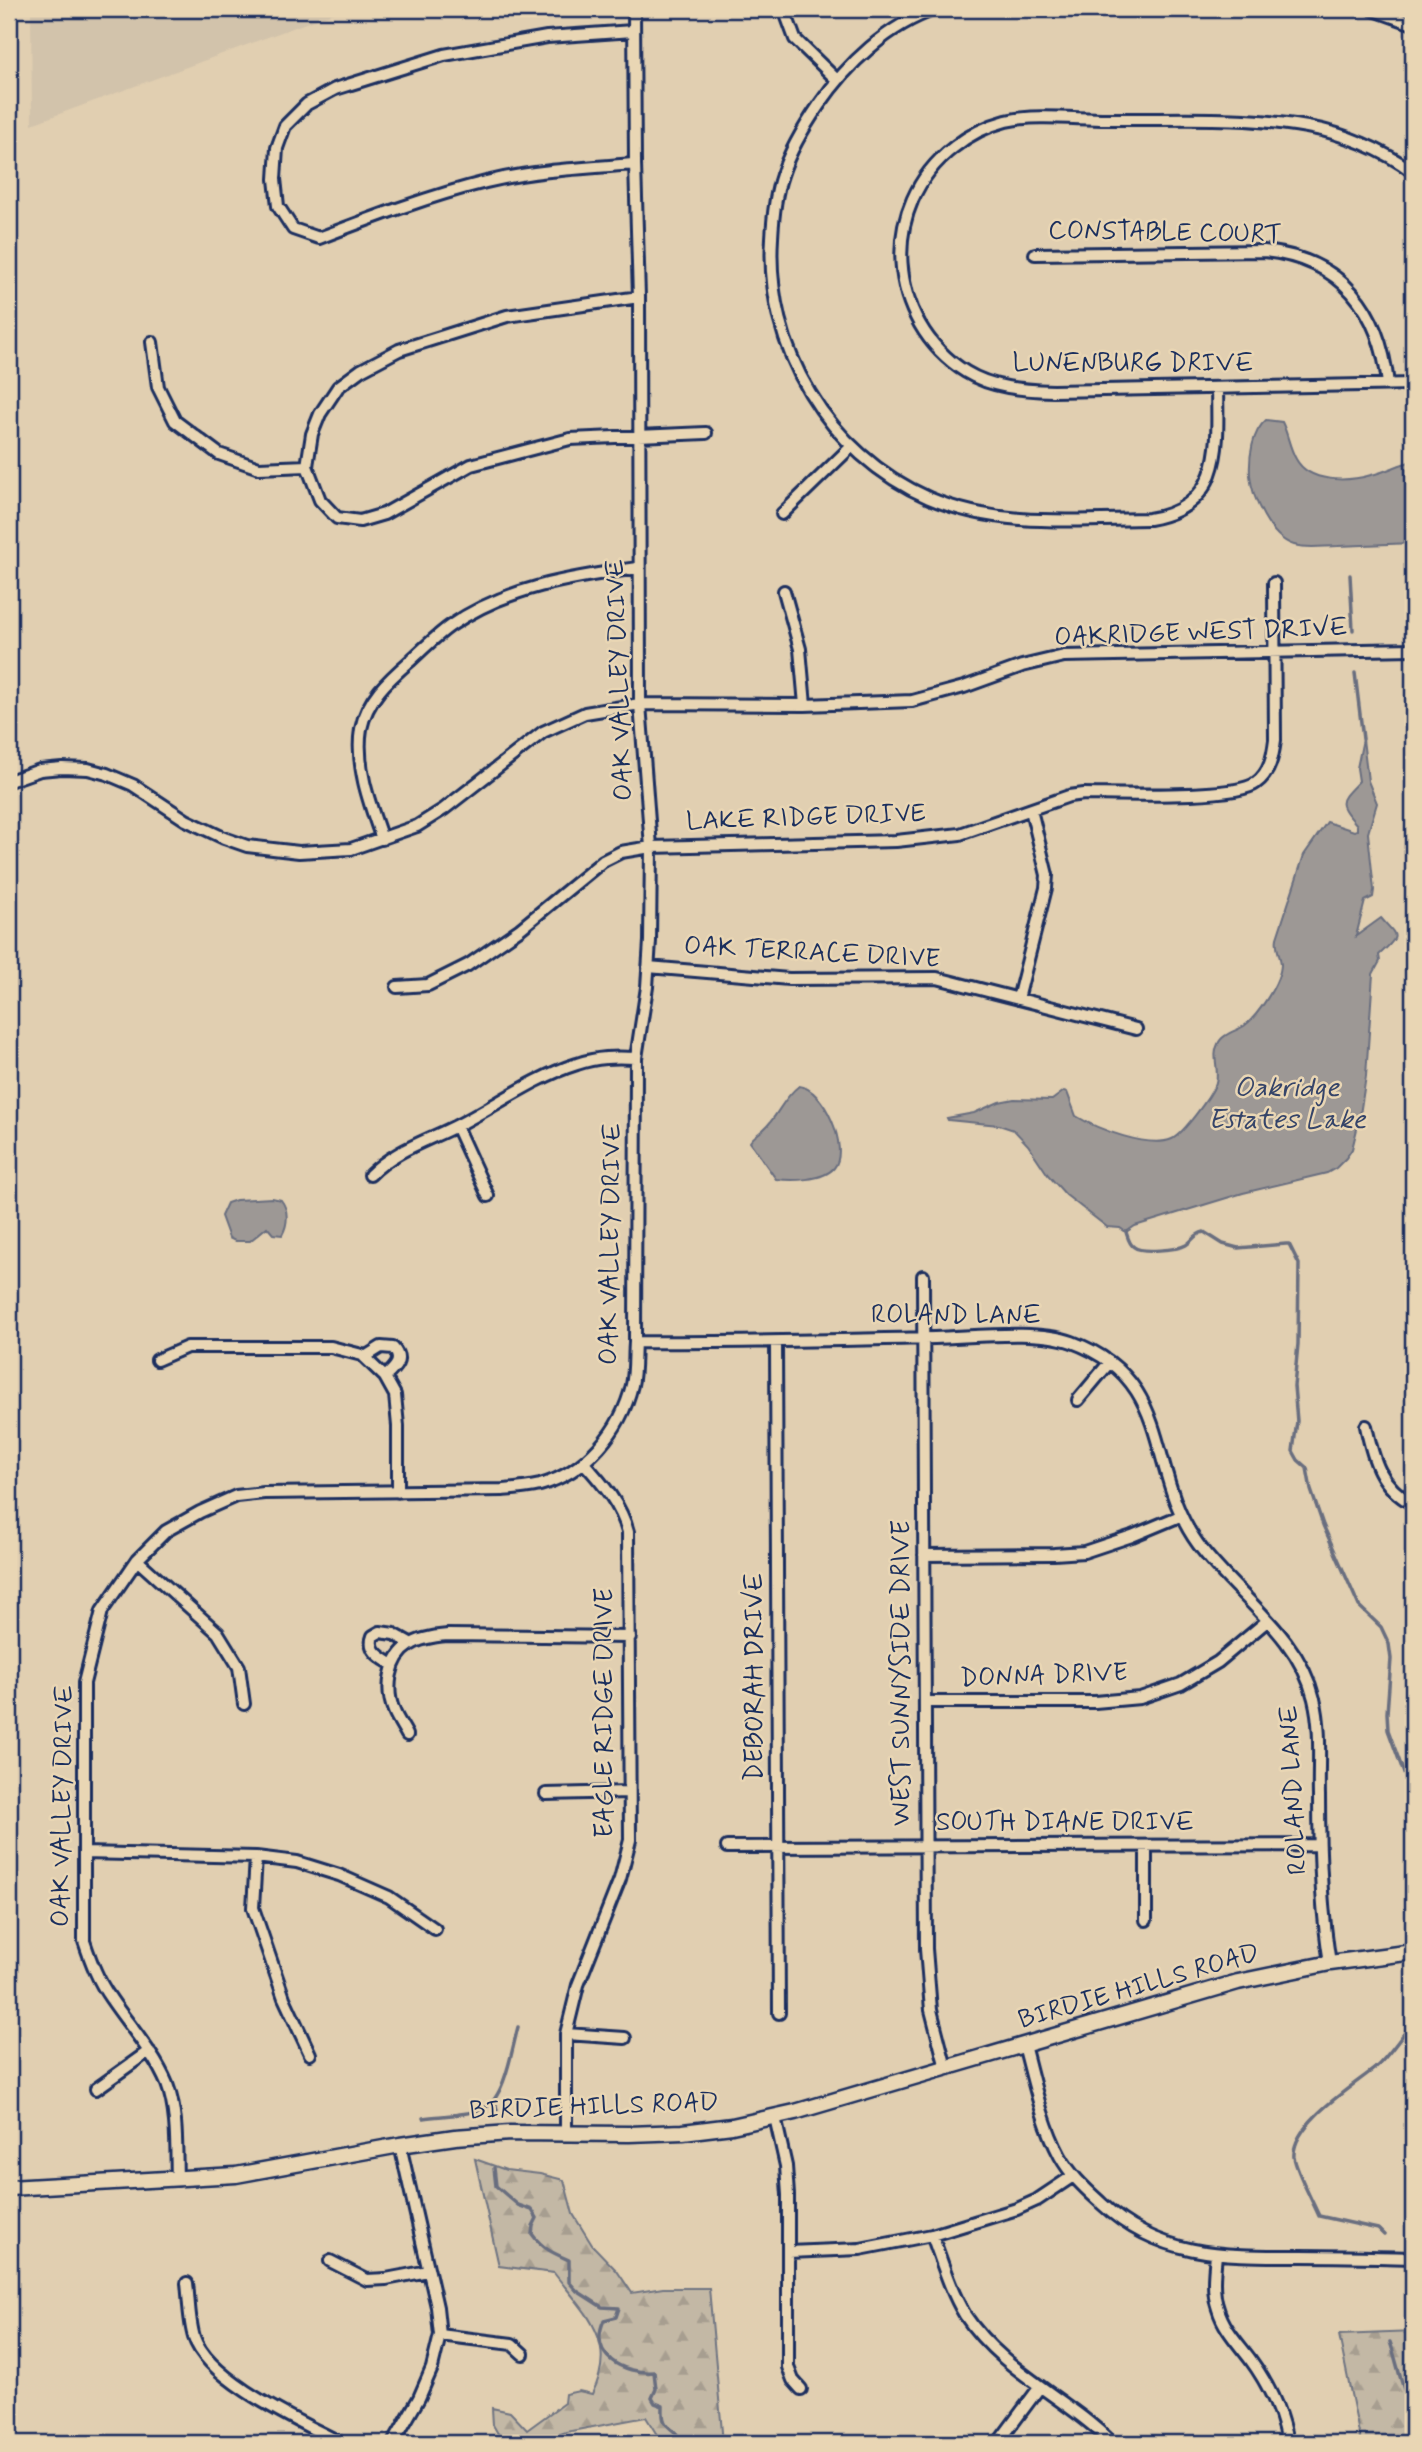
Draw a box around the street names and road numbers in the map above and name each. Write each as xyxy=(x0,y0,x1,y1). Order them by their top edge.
street label: CONSTABLE COURT xyxy=(1048,214,1282,252)
street label: LUNENBURG DRIVE xyxy=(1012,347,1254,381)
street label: OAK VALLEY DRIVE xyxy=(599,558,641,802)
street label: OAKRIDGE WEST DRIVE xyxy=(1054,611,1348,655)
street label: LAKE RIDGE DRIVE xyxy=(686,797,926,839)
street label: OAK TERRACE DRIVE xyxy=(683,929,941,977)
street label: OAK VALLEY DRIVE xyxy=(592,1123,630,1365)
street label: ROLAND LANE xyxy=(871,1299,1041,1333)
street label: WEST SUNNYSIDE DRIVE xyxy=(885,1520,919,1826)
street label: DEBORAH DRIVE xyxy=(738,1573,772,1781)
street label: EAGLE RIDGE DRIVE xyxy=(588,1588,622,1838)
street label: DONNA DRIVE xyxy=(959,1656,1129,1696)
street label: OAK VALLEY DRIVE xyxy=(44,1685,82,1927)
street label: ROLAND LANE xyxy=(1273,1704,1315,1876)
street label: SOUTH DIANE DRIVE xyxy=(936,1806,1194,1840)
street label: BIRDIE HILLS ROAD xyxy=(1014,1936,1264,2038)
street label: BIRDIE HILLS ROAD xyxy=(469,2086,719,2128)

